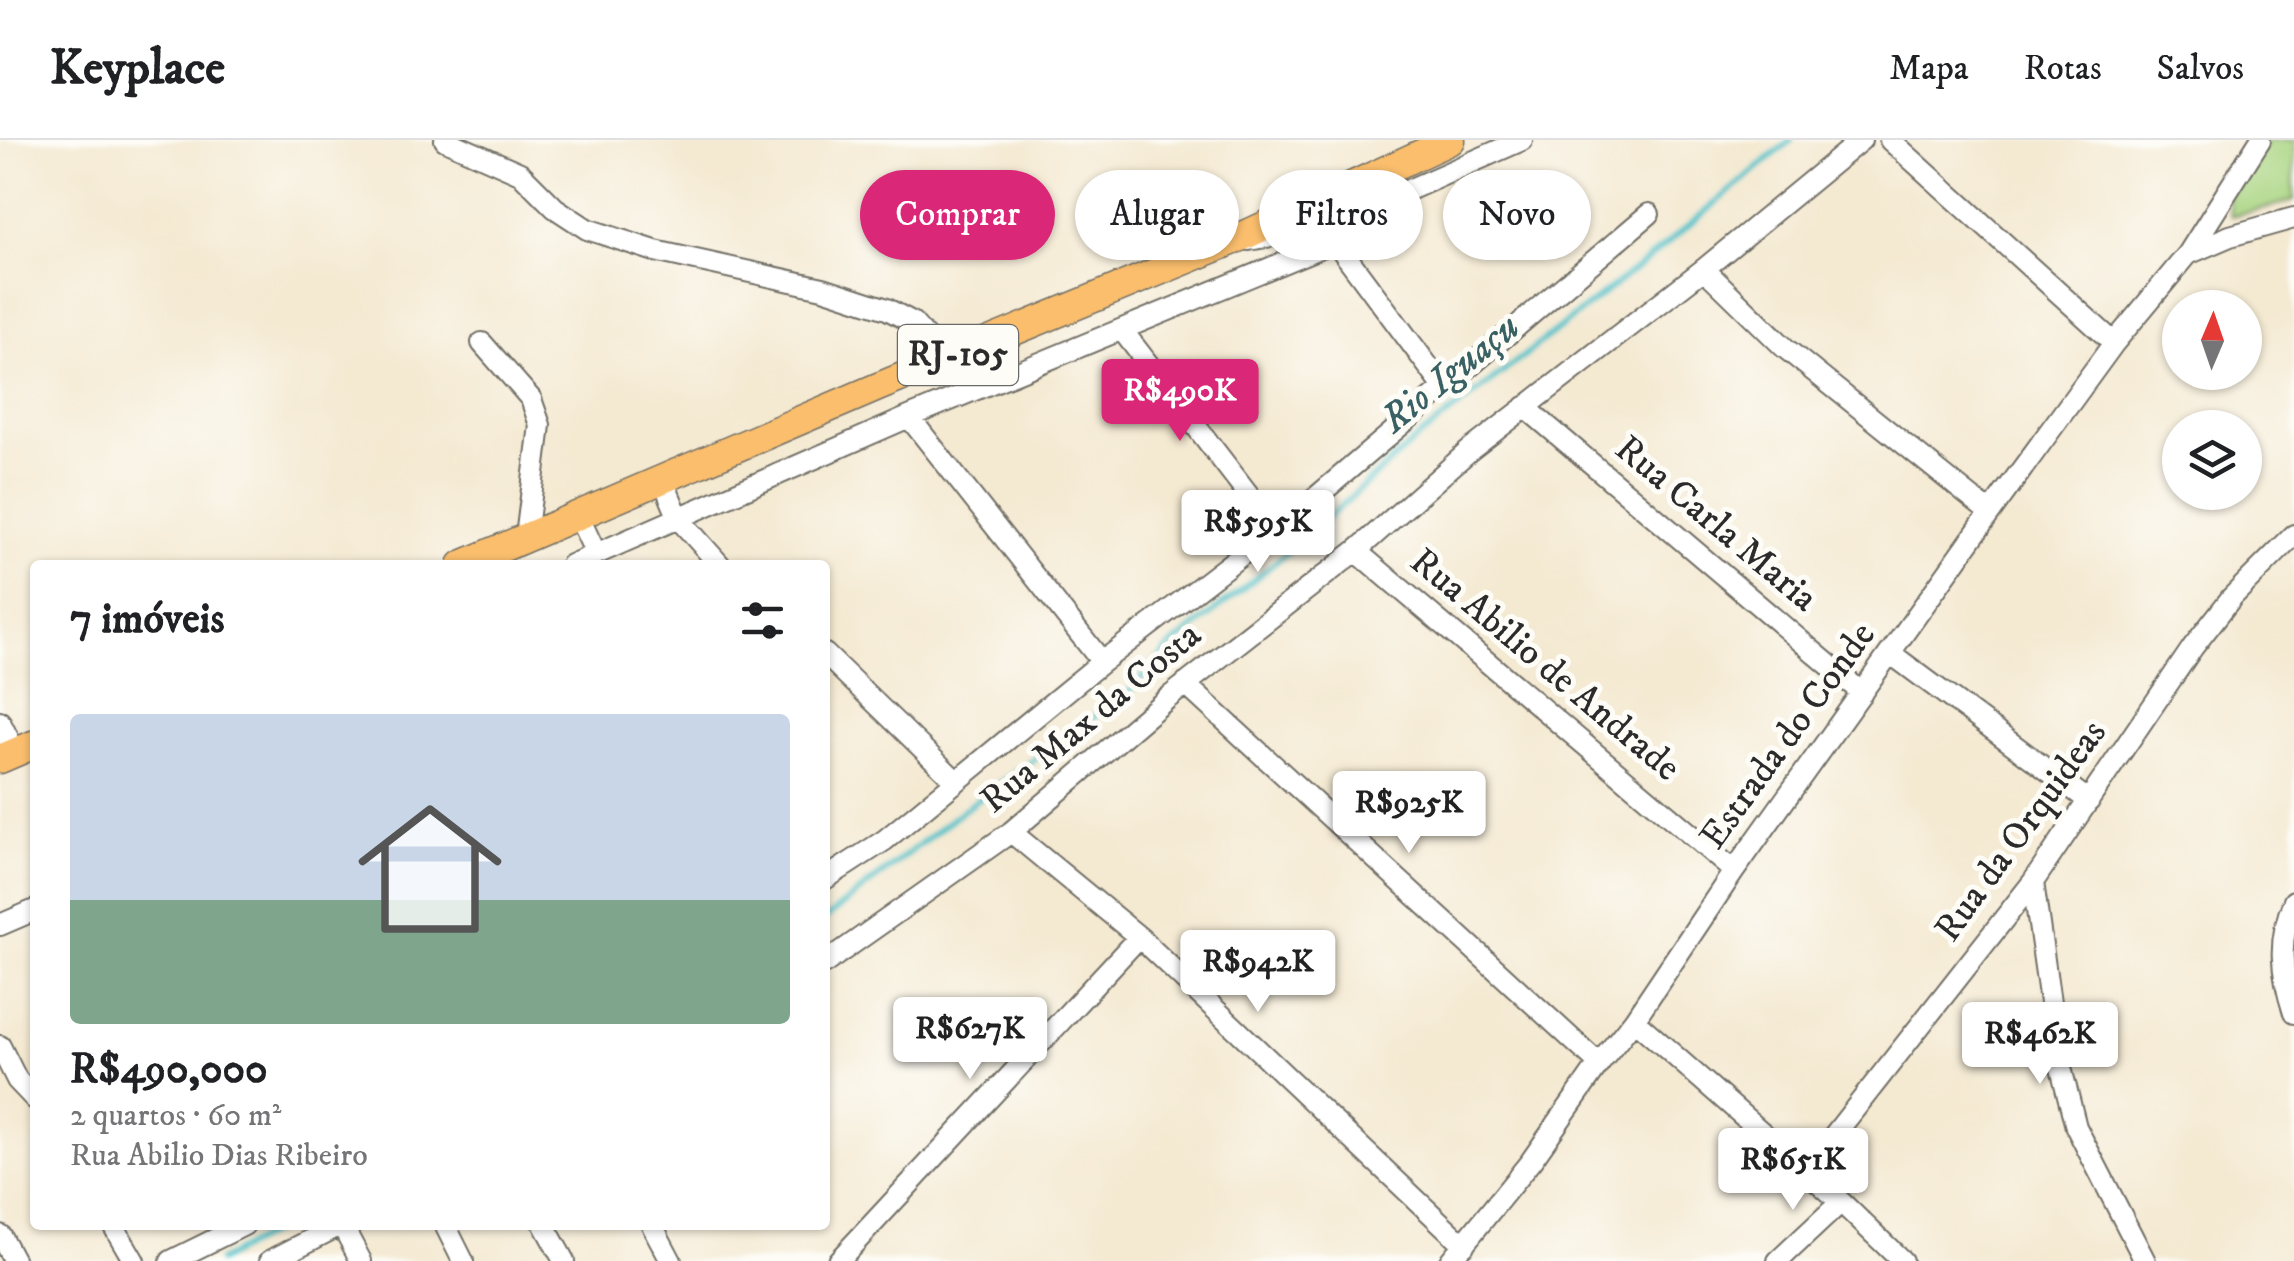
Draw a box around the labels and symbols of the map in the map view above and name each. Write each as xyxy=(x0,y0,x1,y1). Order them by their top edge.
north arrow xyxy=(2162,290,2262,390)
water label: Rio Iguaçu xyxy=(1371,303,1531,446)
road number: RJ-105 xyxy=(898,325,1018,385)
pin: R$490K xyxy=(1099,359,1261,444)
street label: Rua Carla Maria xyxy=(1605,425,1827,623)
pin: R$595K xyxy=(1177,490,1339,575)
street label: Rua Abilio de Andrade xyxy=(1400,538,1690,792)
street label: Rua Max da Costa xyxy=(971,612,1211,824)
street label: Estrada do Conde xyxy=(1689,613,1887,859)
street label: Rua da Orquideas xyxy=(1924,711,2118,951)
pin: R$925K xyxy=(1328,771,1490,856)
pin: R$942K xyxy=(1177,930,1339,1015)
pin: R$627K xyxy=(889,997,1051,1082)
pin: R$462K xyxy=(1959,1002,2121,1087)
pin: R$651K xyxy=(1712,1128,1874,1213)

